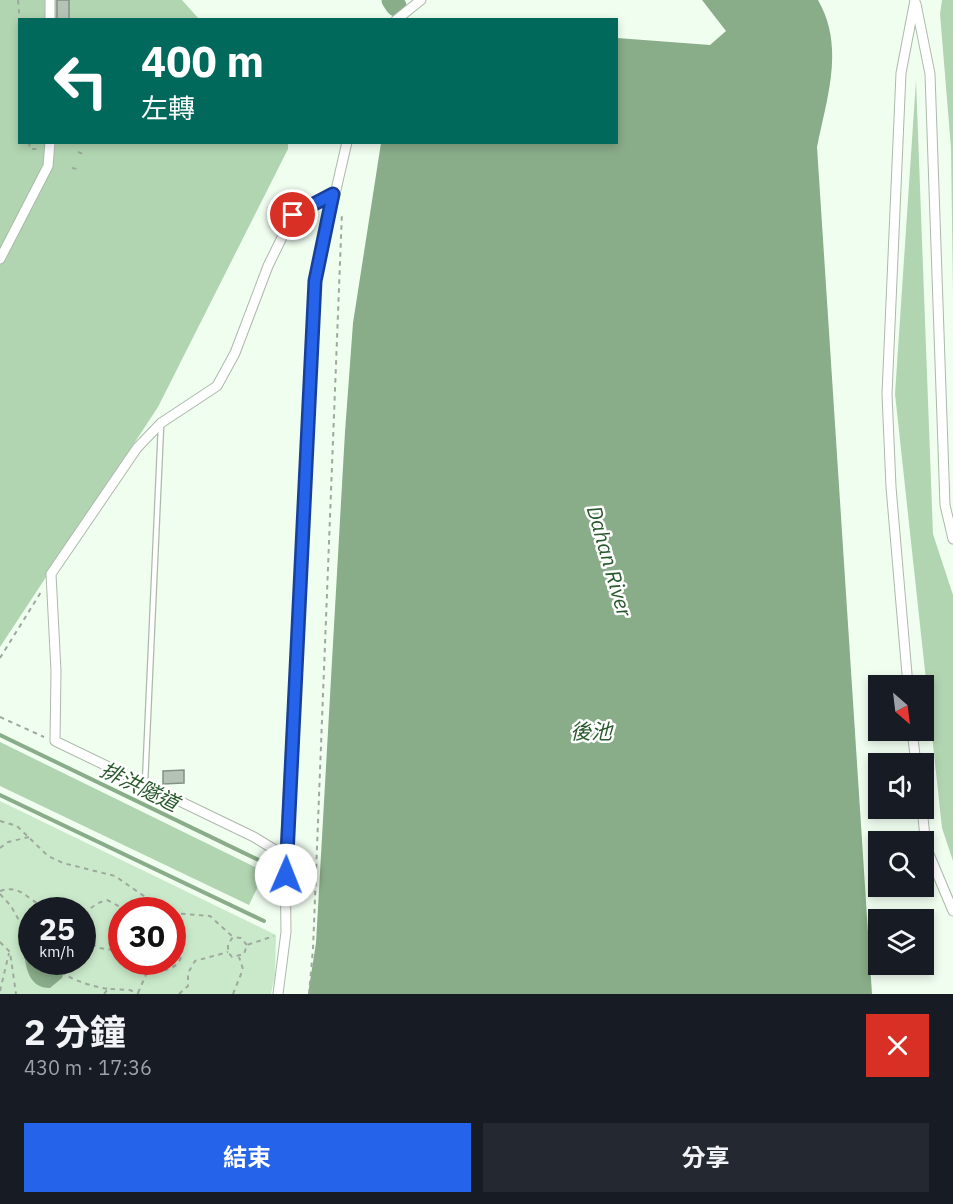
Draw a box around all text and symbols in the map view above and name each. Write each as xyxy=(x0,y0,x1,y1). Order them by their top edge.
text: 400 m xyxy=(141,34,264,89)
icon: left xyxy=(42,42,120,120)
text: 左轉 xyxy=(141,90,195,125)
pin xyxy=(267,189,318,240)
icon: arrive xyxy=(276,198,309,231)
water label: Dahan River xyxy=(581,502,640,621)
north arrow xyxy=(868,675,934,741)
map controls xyxy=(868,675,934,975)
water label: 後池 xyxy=(570,717,614,745)
button: sound xyxy=(868,753,934,819)
water label: 排洪隧道 xyxy=(96,755,187,818)
button: search xyxy=(868,831,934,897)
position arrow xyxy=(254,843,318,907)
speed limit sign: 30 xyxy=(108,897,186,975)
text: 25 xyxy=(39,909,75,948)
button: layers xyxy=(868,909,934,975)
text: km/h xyxy=(39,942,75,961)
text: 2 分鐘 xyxy=(24,1008,126,1055)
button: close xyxy=(866,1014,929,1077)
text: 430 m · 17:36 xyxy=(24,1054,152,1081)
button: 結束 xyxy=(24,1123,471,1192)
button: 分享 xyxy=(483,1123,929,1192)

